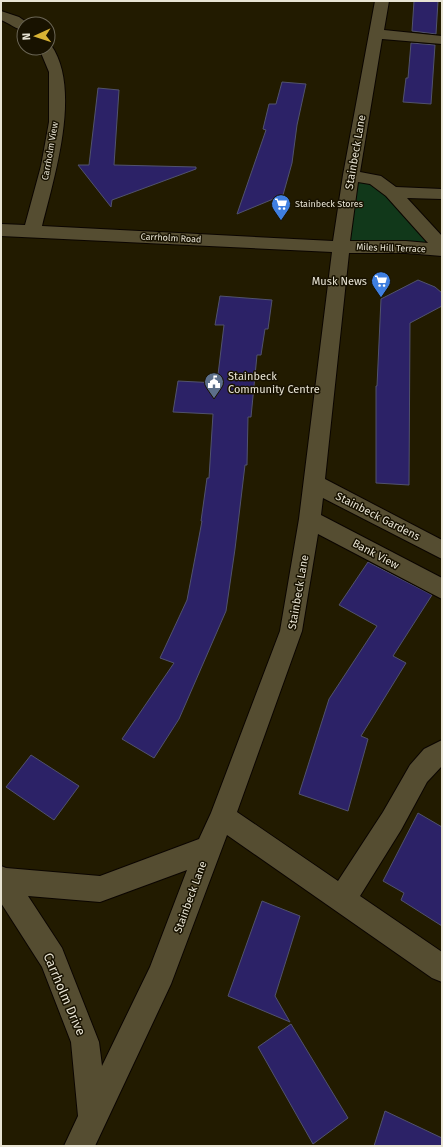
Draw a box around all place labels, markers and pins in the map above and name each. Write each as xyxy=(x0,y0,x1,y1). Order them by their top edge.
supermarket icon: Stainbeck Stores xyxy=(270,193,292,221)
place label: Stainbeck Stores xyxy=(295,199,363,209)
supermarket icon: Musk News xyxy=(370,270,392,298)
place label: Musk News xyxy=(312,275,367,288)
place label: Stainbeck Community Centre xyxy=(228,370,320,396)
public building icon: Stainbeck Community Centre xyxy=(203,371,225,399)

